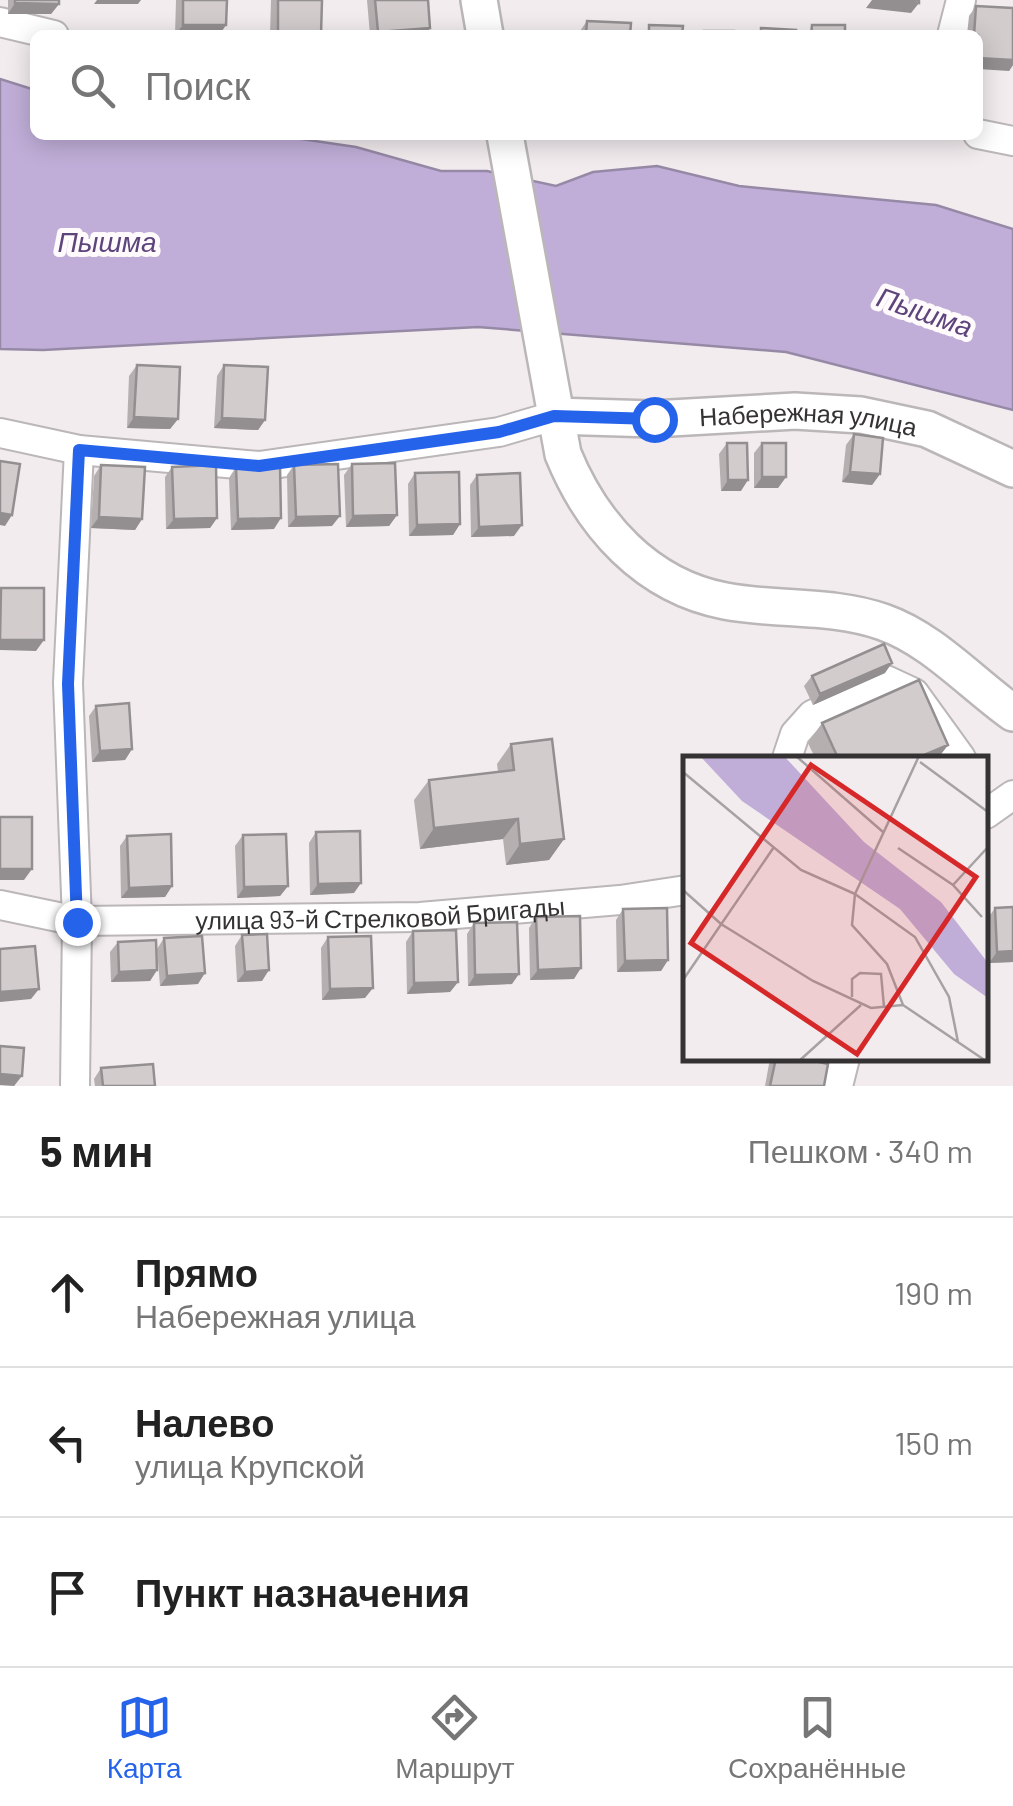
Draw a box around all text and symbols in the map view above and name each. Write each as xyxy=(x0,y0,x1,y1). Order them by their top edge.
search box xyxy=(30,30,983,140)
icon: search xyxy=(65,58,120,113)
text: Поиск xyxy=(145,62,250,108)
water label: Пышма xyxy=(58,224,156,258)
water label: Пышма xyxy=(873,279,977,343)
street label: Набережная улица xyxy=(698,396,920,442)
route start xyxy=(632,397,678,443)
inset map xyxy=(683,756,988,1061)
street label: улица 93-й Стрелковой Бригады xyxy=(195,890,566,935)
route end xyxy=(55,900,101,946)
text: 5 мин xyxy=(40,1125,153,1175)
text: Пешком · 340 m xyxy=(748,1131,973,1169)
text: Прямо xyxy=(135,1249,258,1295)
icon: ahead xyxy=(40,1265,95,1320)
text: 190 m xyxy=(894,1273,973,1311)
text: Набережная улица xyxy=(135,1296,415,1334)
text: Налево xyxy=(135,1399,274,1445)
icon: left xyxy=(40,1415,95,1470)
text: 150 m xyxy=(894,1423,973,1461)
text: улица Крупской xyxy=(135,1446,365,1484)
icon: arrive xyxy=(40,1565,95,1620)
text: Пункт назначения xyxy=(135,1569,470,1615)
tab: Карта xyxy=(107,1690,182,1785)
tab: Маршрут xyxy=(395,1690,514,1785)
tab: Сохранённые xyxy=(728,1690,906,1785)

